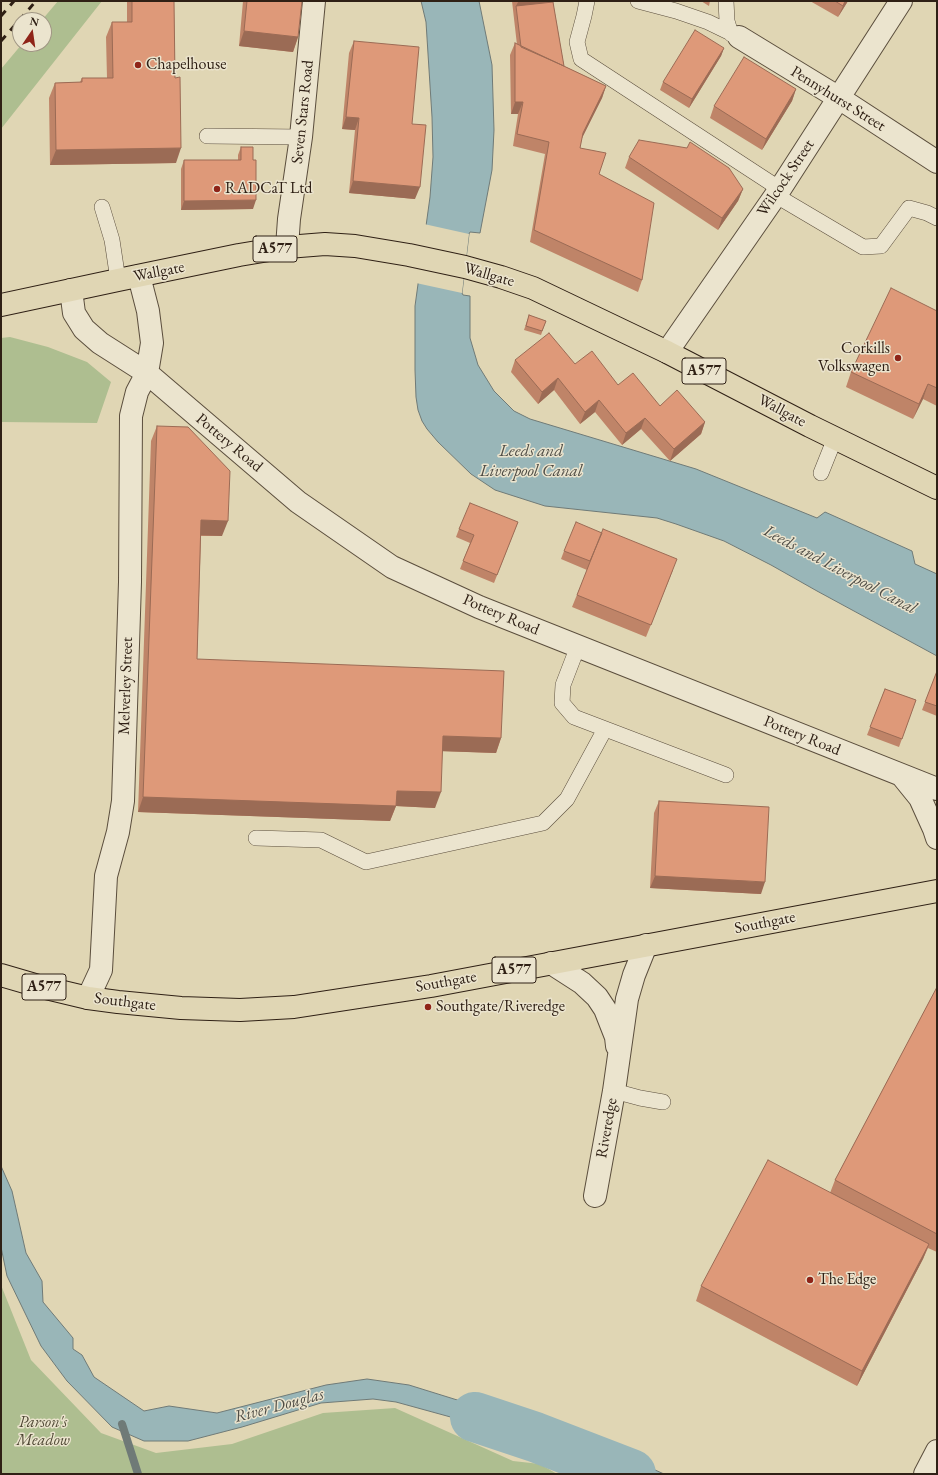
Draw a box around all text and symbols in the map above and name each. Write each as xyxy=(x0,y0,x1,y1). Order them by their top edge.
north arrow xyxy=(12,12,52,52)
text: N xyxy=(29,13,40,29)
place label: Chapelhouse xyxy=(146,55,226,75)
street label: Seven Stars Road xyxy=(288,59,318,165)
marker: Chapelhouse xyxy=(133,60,143,70)
street label: Pennyhurst Street xyxy=(787,62,889,136)
street label: Wilcock Street xyxy=(753,136,819,220)
place label: RADCaT Ltd xyxy=(225,179,312,199)
marker: RADCaT Ltd xyxy=(212,184,222,194)
road number: A577 xyxy=(253,236,297,262)
street label: Wallgate xyxy=(132,258,186,286)
street label: Wallgate xyxy=(461,259,517,291)
place label: Corkills Volkswagen xyxy=(818,339,890,377)
marker: Corkills Volkswagen xyxy=(893,353,903,363)
road number: A577 xyxy=(682,358,726,384)
street label: Wallgate xyxy=(755,390,809,432)
street label: Pottery Road xyxy=(192,410,266,476)
water label: Leeds and Liverpool Canal xyxy=(480,441,582,481)
water label: Leeds and Liverpool Canal xyxy=(760,521,920,619)
street label: Pottery Road xyxy=(460,590,542,640)
street label: Melverley Street xyxy=(115,637,137,735)
street label: Pottery Road xyxy=(761,712,843,760)
street label: Southgate xyxy=(733,908,797,938)
road number: A577 xyxy=(492,957,536,983)
street label: Southgate xyxy=(414,967,478,997)
road number: A577 xyxy=(22,974,66,1000)
street label: Southgate xyxy=(93,989,157,1015)
place label: Southgate/Riveredge xyxy=(436,997,565,1017)
marker: Southgate/Riveredge xyxy=(423,1002,433,1012)
street label: Riveredge xyxy=(592,1096,622,1160)
place label: The Edge xyxy=(818,1270,876,1290)
marker: The Edge xyxy=(805,1275,815,1285)
water label: River Douglas xyxy=(232,1384,326,1428)
park label: Parson's Meadow xyxy=(16,1413,70,1451)

